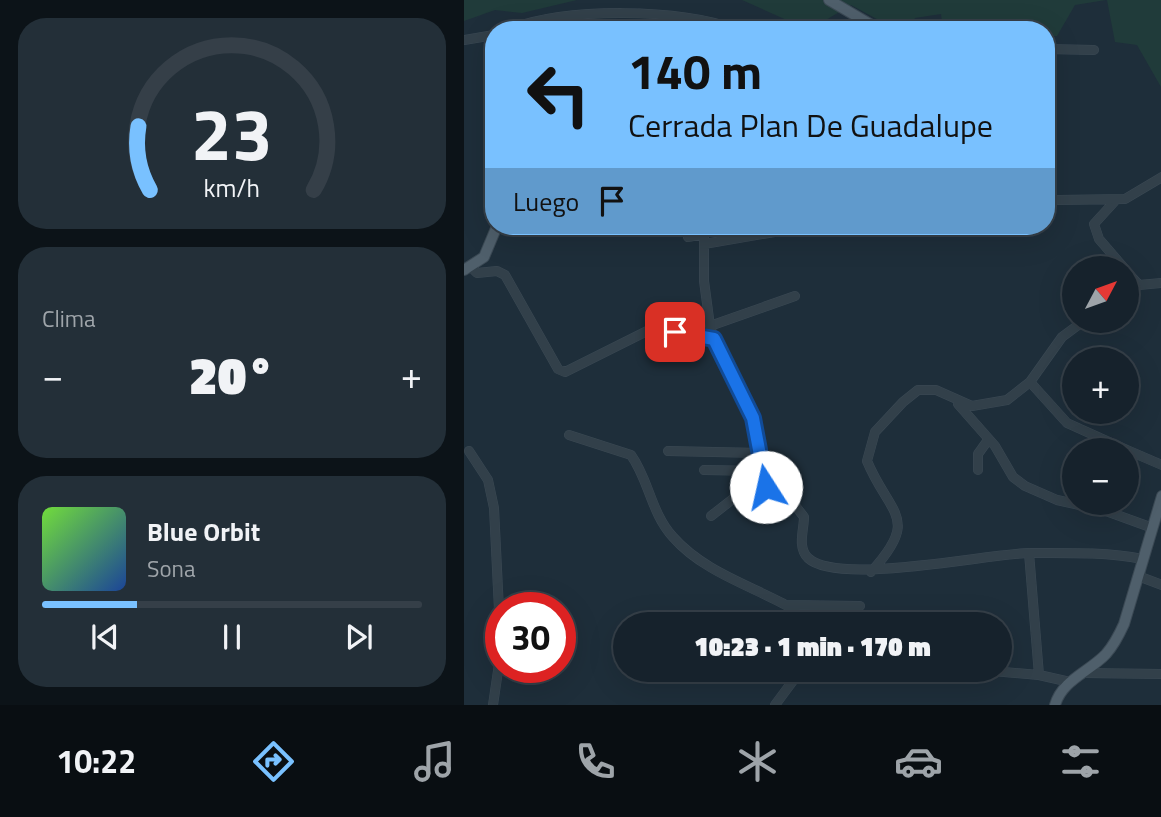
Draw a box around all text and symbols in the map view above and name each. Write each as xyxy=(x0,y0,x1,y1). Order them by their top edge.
text: 140 m xyxy=(628,33,762,108)
icon: left xyxy=(513,49,604,140)
text: 23 xyxy=(191,78,273,188)
text: Cerrada Plan De Guadalupe xyxy=(628,101,993,149)
text: km/h xyxy=(204,168,260,206)
text: Luego xyxy=(513,182,579,221)
icon: arrive xyxy=(593,182,631,220)
north arrow xyxy=(1062,256,1140,332)
map controls xyxy=(1062,256,1139,515)
text: Clima xyxy=(42,301,96,336)
pin xyxy=(645,302,705,362)
icon: arrive xyxy=(656,313,694,351)
text: 20° xyxy=(189,335,275,414)
text: − xyxy=(42,346,63,404)
text: + xyxy=(401,346,422,404)
button: + xyxy=(1062,347,1139,424)
button: − xyxy=(1062,438,1139,515)
position arrow xyxy=(729,450,803,524)
text: Blue Orbit xyxy=(147,512,260,551)
text: Sona xyxy=(147,551,195,586)
speed limit sign: 30 xyxy=(485,592,576,683)
icon: previous xyxy=(86,618,124,656)
icon: pause xyxy=(213,618,251,656)
icon: next xyxy=(340,618,378,656)
text: 10:23 · 1 min · 170 m xyxy=(694,627,931,666)
text: 10:22 xyxy=(56,737,136,785)
icon: directions xyxy=(249,737,298,786)
icon: music xyxy=(410,737,459,786)
icon: phone xyxy=(571,737,620,786)
icon: climate xyxy=(733,737,782,786)
icon: car xyxy=(894,737,943,786)
icon: filters xyxy=(1056,737,1105,786)

